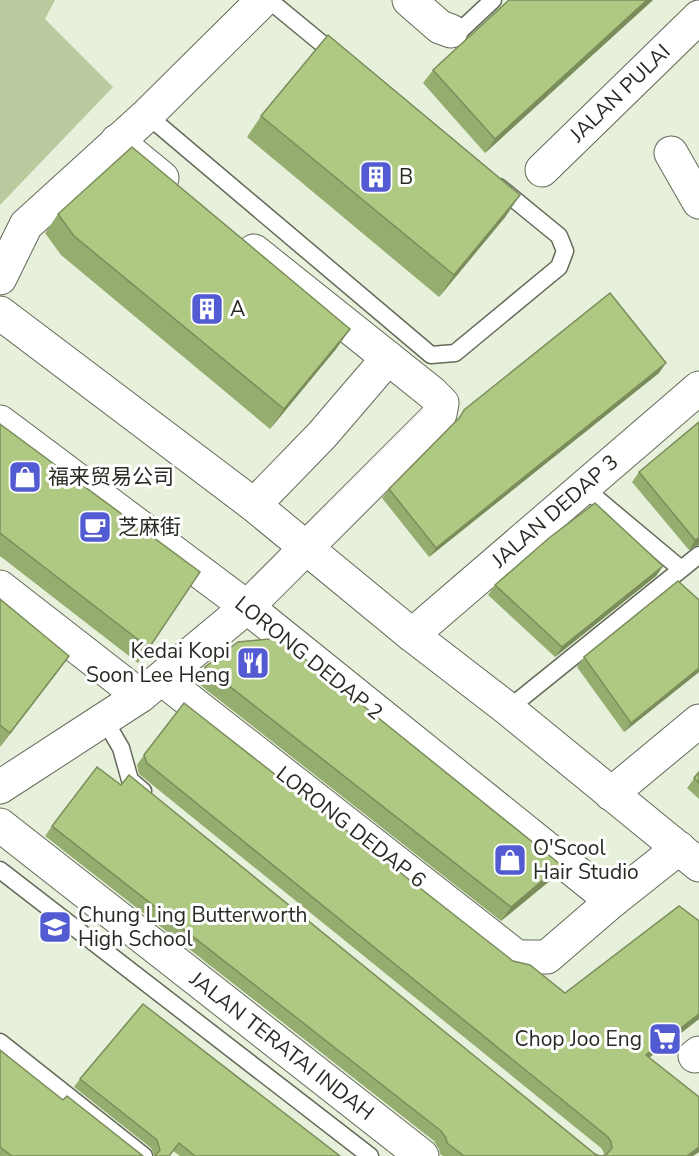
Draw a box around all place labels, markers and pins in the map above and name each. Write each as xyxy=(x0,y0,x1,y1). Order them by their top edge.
building icon: B xyxy=(358,159,394,195)
place label: B xyxy=(399,163,413,191)
building icon: A xyxy=(189,291,225,327)
place label: A xyxy=(230,295,245,323)
shop icon: 福来贸易公司 xyxy=(7,459,43,495)
place label: 福来贸易公司 xyxy=(48,463,174,491)
cafe icon: 芝麻街 xyxy=(77,509,113,545)
place label: 芝麻街 xyxy=(118,513,181,541)
place label: Kedai Kopi Soon Lee Heng xyxy=(86,637,230,689)
restaurant icon: Kedai Kopi Soon Lee Heng xyxy=(235,645,271,681)
place label: O'Scool Hair Studio xyxy=(533,834,639,886)
shop icon: O'Scool Hair Studio xyxy=(492,842,528,878)
place label: Chung Ling Butterworth High School xyxy=(78,901,308,953)
school or university icon: Chung Ling Butterworth High School xyxy=(37,909,73,945)
supermarket icon: Chop Joo Eng xyxy=(647,1021,683,1057)
place label: Chop Joo Eng xyxy=(515,1025,642,1053)

